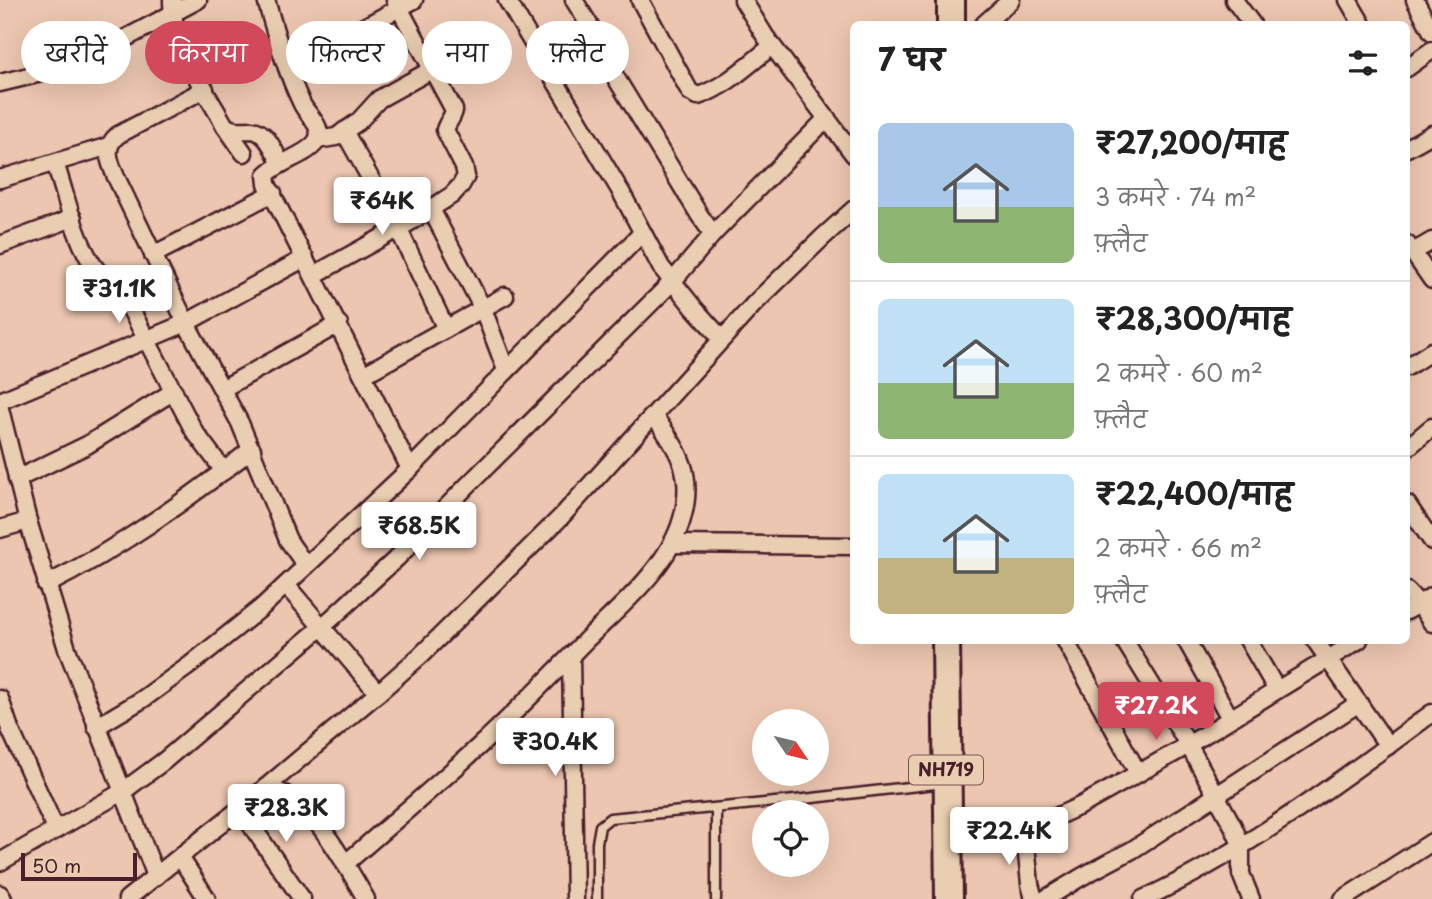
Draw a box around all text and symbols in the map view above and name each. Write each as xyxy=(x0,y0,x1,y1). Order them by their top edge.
chip: खरीदें xyxy=(21,21,131,84)
chip: किराया xyxy=(145,21,272,84)
chip: फ़िल्टर xyxy=(286,21,408,84)
chip: नया xyxy=(422,21,512,84)
chip: फ़्लैट xyxy=(526,21,629,84)
text: 7 घर xyxy=(878,36,945,81)
icon: filters xyxy=(1344,44,1382,82)
text: ₹27,200/माह xyxy=(1095,119,1287,164)
icon: home xyxy=(934,151,1018,235)
pin: ₹64K xyxy=(341,177,423,237)
text: 3 कमरे · 74 m² xyxy=(1095,179,1256,214)
text: ₹64K xyxy=(350,182,414,217)
text: फ़्लैट xyxy=(1095,225,1147,260)
pin: ₹31.1K xyxy=(62,266,176,325)
text: ₹31.1K xyxy=(82,270,156,305)
text: ₹28,300/माह xyxy=(1095,295,1291,340)
icon: home xyxy=(934,327,1018,411)
text: 2 कमरे · 60 m² xyxy=(1095,355,1263,390)
text: फ़्लैट xyxy=(1095,401,1147,436)
text: ₹22,400/माह xyxy=(1095,470,1293,515)
icon: home xyxy=(934,502,1018,586)
pin: ₹68.5K xyxy=(362,503,476,562)
text: ₹68.5K xyxy=(377,507,461,542)
text: 2 कमरे · 66 m² xyxy=(1095,530,1262,565)
text: फ़्लैट xyxy=(1095,576,1147,611)
pin: ₹27.2K xyxy=(1099,682,1213,742)
text: ₹27.2K xyxy=(1114,687,1198,722)
north arrow xyxy=(752,709,830,786)
map controls xyxy=(752,709,829,877)
pin: ₹30.4K xyxy=(498,718,612,778)
text: ₹30.4K xyxy=(512,723,598,758)
road number: NH719 xyxy=(909,756,983,784)
pin: ₹28.3K xyxy=(229,784,343,844)
text: ₹28.3K xyxy=(244,789,328,824)
button: locate xyxy=(752,800,829,877)
pin: ₹22.4K xyxy=(952,808,1066,867)
text: ₹22.4K xyxy=(966,812,1052,847)
scale bar xyxy=(21,850,136,882)
text: 50 m xyxy=(32,851,81,879)

